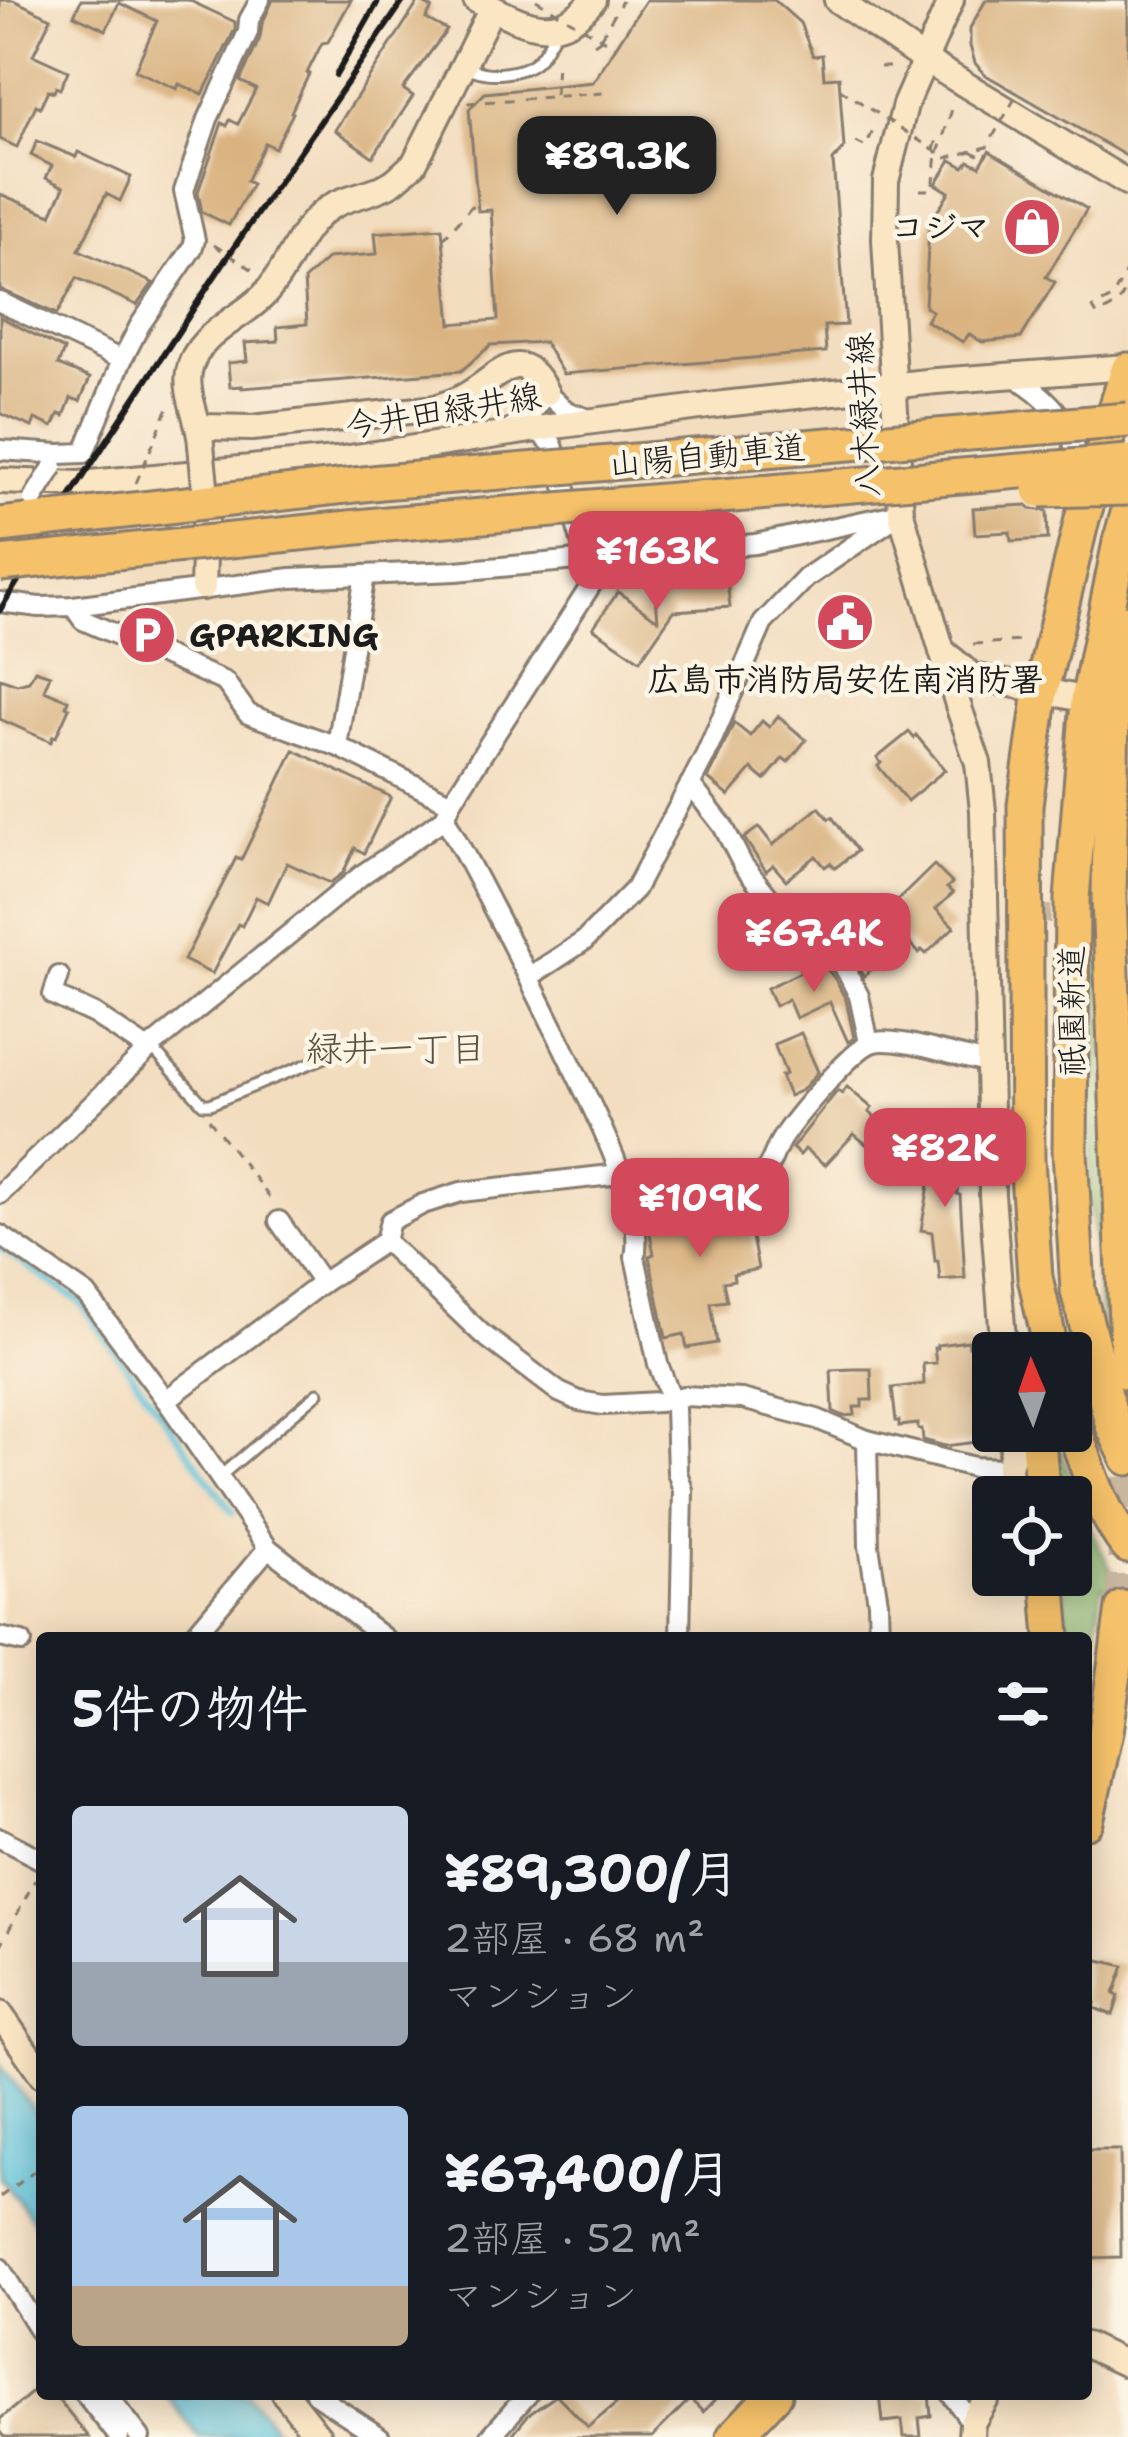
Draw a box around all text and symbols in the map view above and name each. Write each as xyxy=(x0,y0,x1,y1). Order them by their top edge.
pin: ¥89.3K xyxy=(519,116,715,218)
text: ¥89.3K xyxy=(544,129,690,181)
shop icon: コジマ xyxy=(1001,196,1063,258)
place label: コジマ xyxy=(891,205,990,250)
street label: 八木緑井線 xyxy=(837,331,890,499)
street label: 今井田緑井線 xyxy=(342,373,544,448)
street label: 山陽自動車道 xyxy=(606,424,808,487)
pin: ¥163K xyxy=(573,511,741,613)
text: ¥163K xyxy=(595,524,719,576)
public building icon: 広島市消防局安佐南消防署 xyxy=(814,591,876,653)
parking icon: GPARKING xyxy=(116,604,178,666)
place label: GPARKING xyxy=(189,613,378,658)
place label: 広島市消防局安佐南消防署 xyxy=(647,657,1043,702)
pin: ¥67.4K xyxy=(716,893,912,995)
text: ¥67.4K xyxy=(745,906,883,958)
street label: 祇園新道 xyxy=(1049,945,1094,1077)
district label: 緑井一丁目 xyxy=(306,1024,486,1073)
pin: ¥82K xyxy=(874,1108,1016,1210)
text: ¥82K xyxy=(891,1121,999,1173)
pin: ¥109K xyxy=(616,1158,784,1260)
text: ¥109K xyxy=(638,1171,762,1223)
north arrow xyxy=(972,1332,1092,1452)
map controls xyxy=(972,1332,1092,1596)
button: locate xyxy=(972,1476,1092,1596)
icon: filters xyxy=(990,1671,1056,1737)
text: 5件の物件 xyxy=(72,1674,308,1742)
text: ¥89,300/月 xyxy=(444,1839,740,1907)
icon: home xyxy=(168,1854,312,1998)
text: 2部屋 · 68 m² xyxy=(444,1912,705,1964)
text: マンション xyxy=(444,1969,637,2021)
text: ¥67,400/月 xyxy=(444,2139,732,2207)
icon: home xyxy=(168,2154,312,2298)
text: 2部屋 · 52 m² xyxy=(444,2212,701,2264)
text: マンション xyxy=(444,2269,637,2321)

